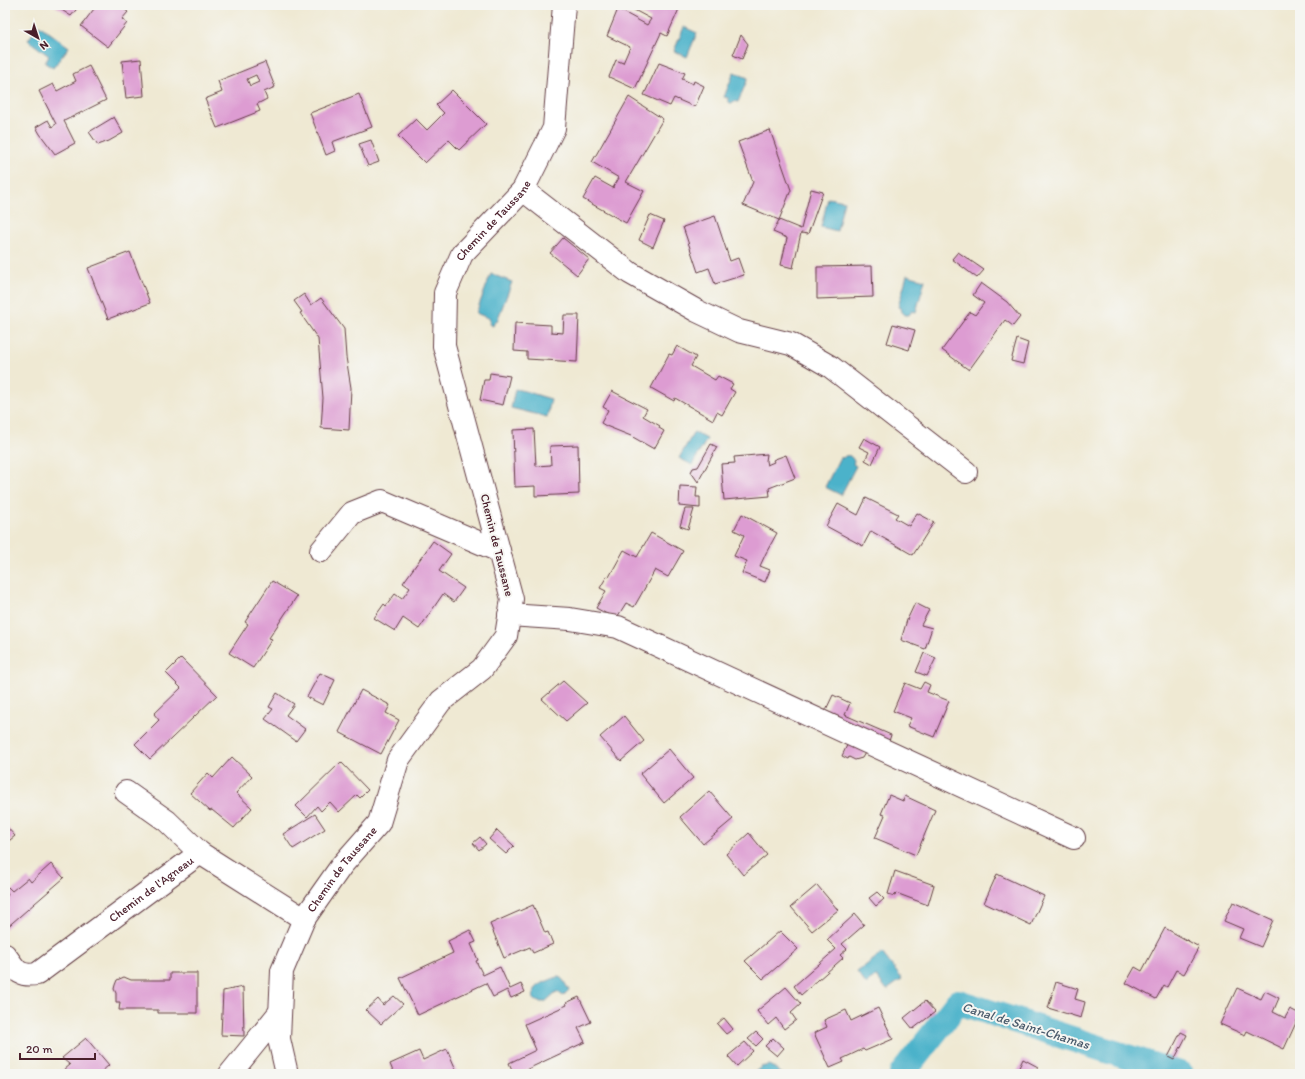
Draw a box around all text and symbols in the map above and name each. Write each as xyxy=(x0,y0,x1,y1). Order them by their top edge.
north arrow xyxy=(18,18,58,58)
text: N xyxy=(37,38,51,53)
street label: Chemin de Taussane xyxy=(453,178,534,263)
street label: Chemin de Taussane xyxy=(477,492,517,598)
street label: Chemin de Taussane xyxy=(304,823,380,915)
street label: Chemin de l'Agneau xyxy=(106,853,197,925)
water label: Canal de Saint-Chamas xyxy=(961,999,1092,1052)
scale bar xyxy=(20,1035,95,1061)
text: 20 m xyxy=(26,1042,53,1056)

